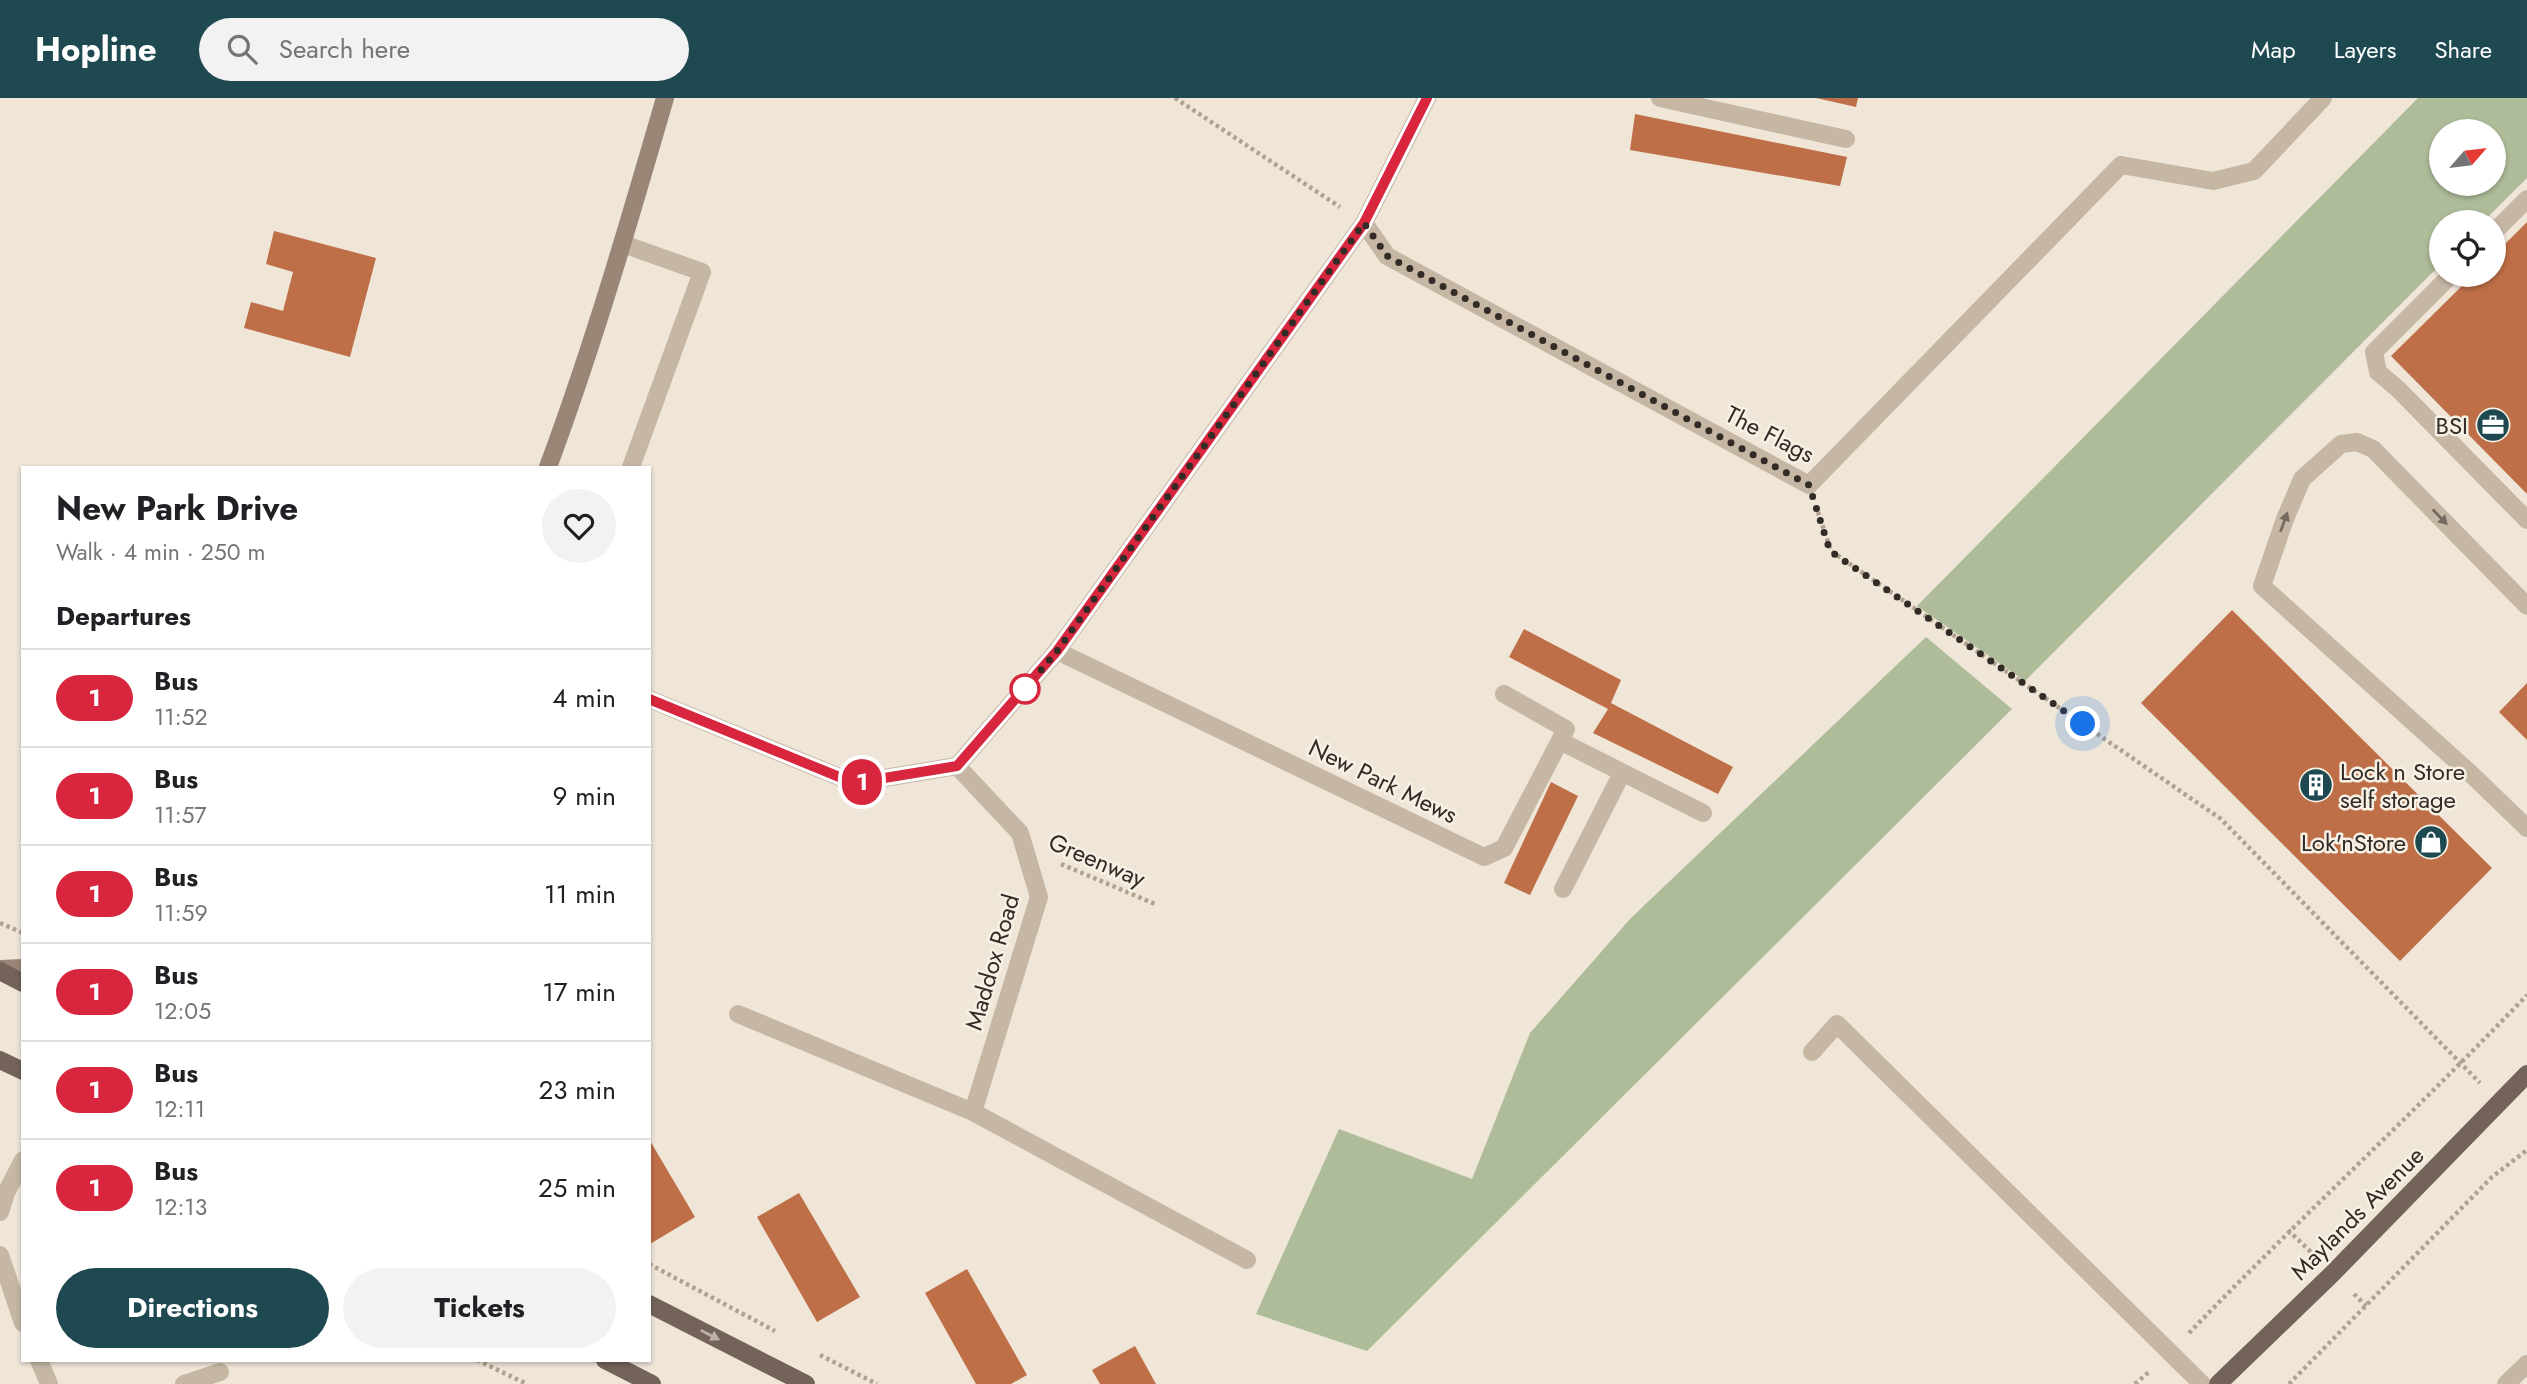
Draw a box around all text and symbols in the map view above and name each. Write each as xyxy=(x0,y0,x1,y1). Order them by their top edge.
search box xyxy=(199,18,689,81)
text: Hopline xyxy=(35,26,157,73)
icon: search xyxy=(223,30,261,68)
text: Search here xyxy=(279,30,410,68)
text: Map xyxy=(2251,32,2296,67)
text: Layers xyxy=(2334,32,2396,67)
text: Share xyxy=(2434,32,2492,67)
north arrow xyxy=(2429,119,2506,196)
map controls xyxy=(2429,119,2506,287)
button: locate xyxy=(2429,210,2506,287)
street label: The Flags xyxy=(1719,397,1821,471)
office icon: BSI xyxy=(2474,406,2512,444)
place label: BSI xyxy=(2436,408,2468,443)
text: New Park Drive xyxy=(56,485,298,532)
button: heart xyxy=(542,489,616,563)
one-way arrow xyxy=(2432,509,2448,525)
one-way arrow xyxy=(2279,511,2290,532)
text: Walk · 4 min · 250 m xyxy=(56,535,265,569)
text: Departures xyxy=(56,597,191,635)
text: Bus xyxy=(154,662,198,700)
unlabelled marker xyxy=(1010,674,1040,704)
text: 4 min xyxy=(552,679,616,717)
text: 1 xyxy=(88,680,101,715)
text: 11:52 xyxy=(154,700,208,734)
your location xyxy=(2065,706,2100,741)
street label: New Park Mews xyxy=(1303,730,1463,832)
place label: Lock n Store self storage xyxy=(2340,754,2465,817)
line badge: 1 xyxy=(839,759,885,805)
text: Bus xyxy=(154,760,198,798)
text: 1 xyxy=(856,764,868,799)
building icon: Lock n Store self storage xyxy=(2297,766,2335,804)
text: 9 min xyxy=(553,777,616,815)
text: 1 xyxy=(88,778,101,813)
text: 11:57 xyxy=(154,798,207,832)
shop icon: Lok'nStore xyxy=(2412,823,2450,861)
street label: Greenway xyxy=(1043,824,1151,896)
place label: Lok'nStore xyxy=(2301,825,2406,860)
text: Bus xyxy=(154,858,198,896)
text: 11 min xyxy=(544,875,616,913)
text: 1 xyxy=(88,876,101,911)
street label: Maddox Road xyxy=(956,890,1028,1034)
text: 11:59 xyxy=(154,896,208,930)
text: Bus xyxy=(154,956,198,994)
text: 17 min xyxy=(542,973,616,1011)
text: 1 xyxy=(88,974,101,1009)
text: 12:05 xyxy=(154,994,211,1028)
text: Bus xyxy=(154,1054,198,1092)
text: 23 min xyxy=(539,1071,616,1109)
text: 1 xyxy=(88,1072,101,1107)
text: 12:11 xyxy=(154,1092,205,1126)
street label: Maylands Avenue xyxy=(2282,1138,2432,1288)
text: Bus xyxy=(154,1152,198,1190)
text: 25 min xyxy=(538,1169,616,1207)
text: 1 xyxy=(88,1170,101,1205)
text: 12:13 xyxy=(154,1190,207,1224)
button: Directions xyxy=(56,1268,329,1348)
button: Tickets xyxy=(343,1268,616,1348)
one-way arrow xyxy=(700,1329,720,1340)

